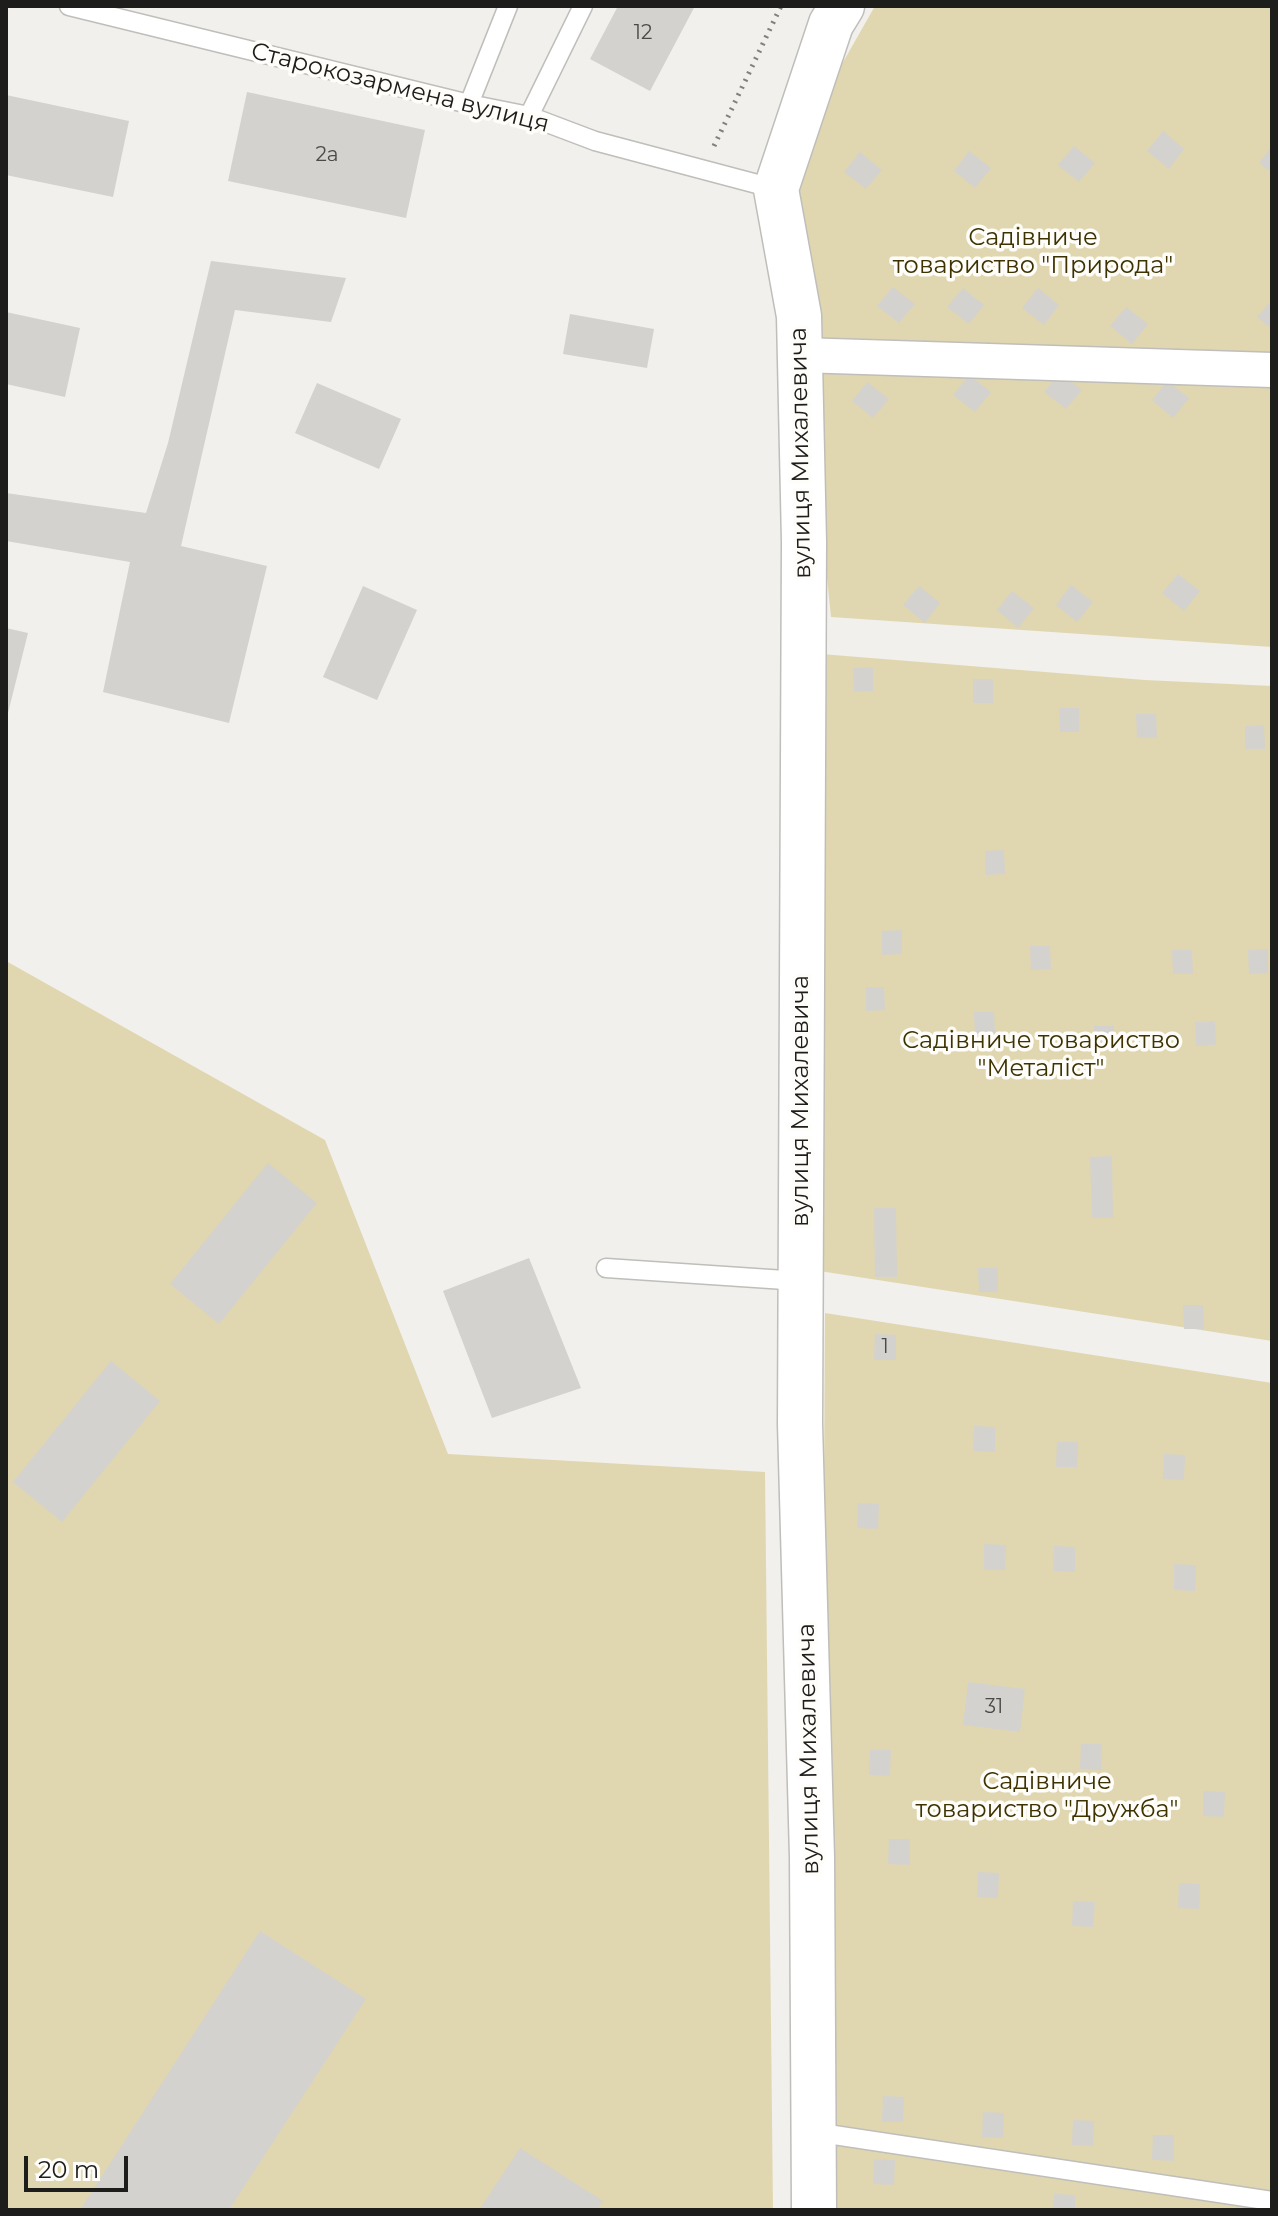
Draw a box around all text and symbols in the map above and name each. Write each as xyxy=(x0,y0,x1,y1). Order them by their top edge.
house number: 12 xyxy=(634,21,652,45)
street label: Старокозармена вулиця xyxy=(248,37,552,139)
house number: 2а xyxy=(315,143,339,167)
park label: Садівниче товариство "Природа" xyxy=(893,224,1173,280)
street label: вулиця Михалевича xyxy=(784,327,818,579)
street label: вулиця Михалевича xyxy=(787,975,815,1227)
park label: Садівниче товариство "Металіст" xyxy=(902,1027,1180,1083)
house number: 1 xyxy=(881,1335,889,1359)
street label: вулиця Михалевича xyxy=(792,1623,826,1875)
house number: 31 xyxy=(985,1695,1003,1719)
park label: Садівниче товариство "Дружба" xyxy=(916,1768,1178,1824)
scale bar xyxy=(28,2140,132,2190)
text: 20 m xyxy=(38,2155,99,2184)

